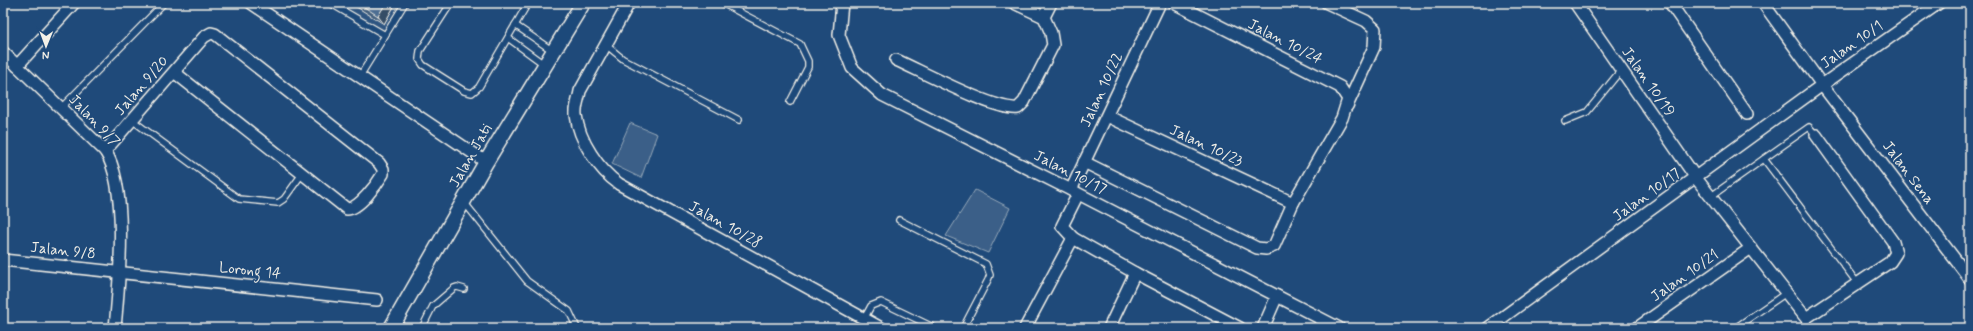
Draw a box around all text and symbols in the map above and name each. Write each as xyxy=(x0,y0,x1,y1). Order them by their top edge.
street label: Jalan 10/24 xyxy=(1244,15,1326,69)
street label: Jalan 10/1 xyxy=(1817,16,1887,74)
north arrow xyxy=(26,26,66,66)
street label: Jalan 10/19 xyxy=(1617,43,1679,121)
text: N xyxy=(42,48,50,62)
street label: Jalan 10/22 xyxy=(1076,49,1128,131)
street label: Jalan 9/20 xyxy=(111,52,173,120)
street label: Jalan 9/7 xyxy=(64,90,124,152)
street label: Jalan Jati xyxy=(445,120,497,191)
street label: Jalan 10/23 xyxy=(1166,120,1246,172)
street label: Jalan Sena xyxy=(1878,137,1939,209)
street label: Jalan 10/17 xyxy=(1030,146,1110,200)
street label: Jalan 10/17 xyxy=(1609,163,1685,226)
street label: Jalan 10/28 xyxy=(685,197,765,253)
street label: Jalan 9/8 xyxy=(29,238,97,264)
street label: Jalan 10/21 xyxy=(1647,245,1723,307)
street label: Lorong 14 xyxy=(218,258,282,285)

